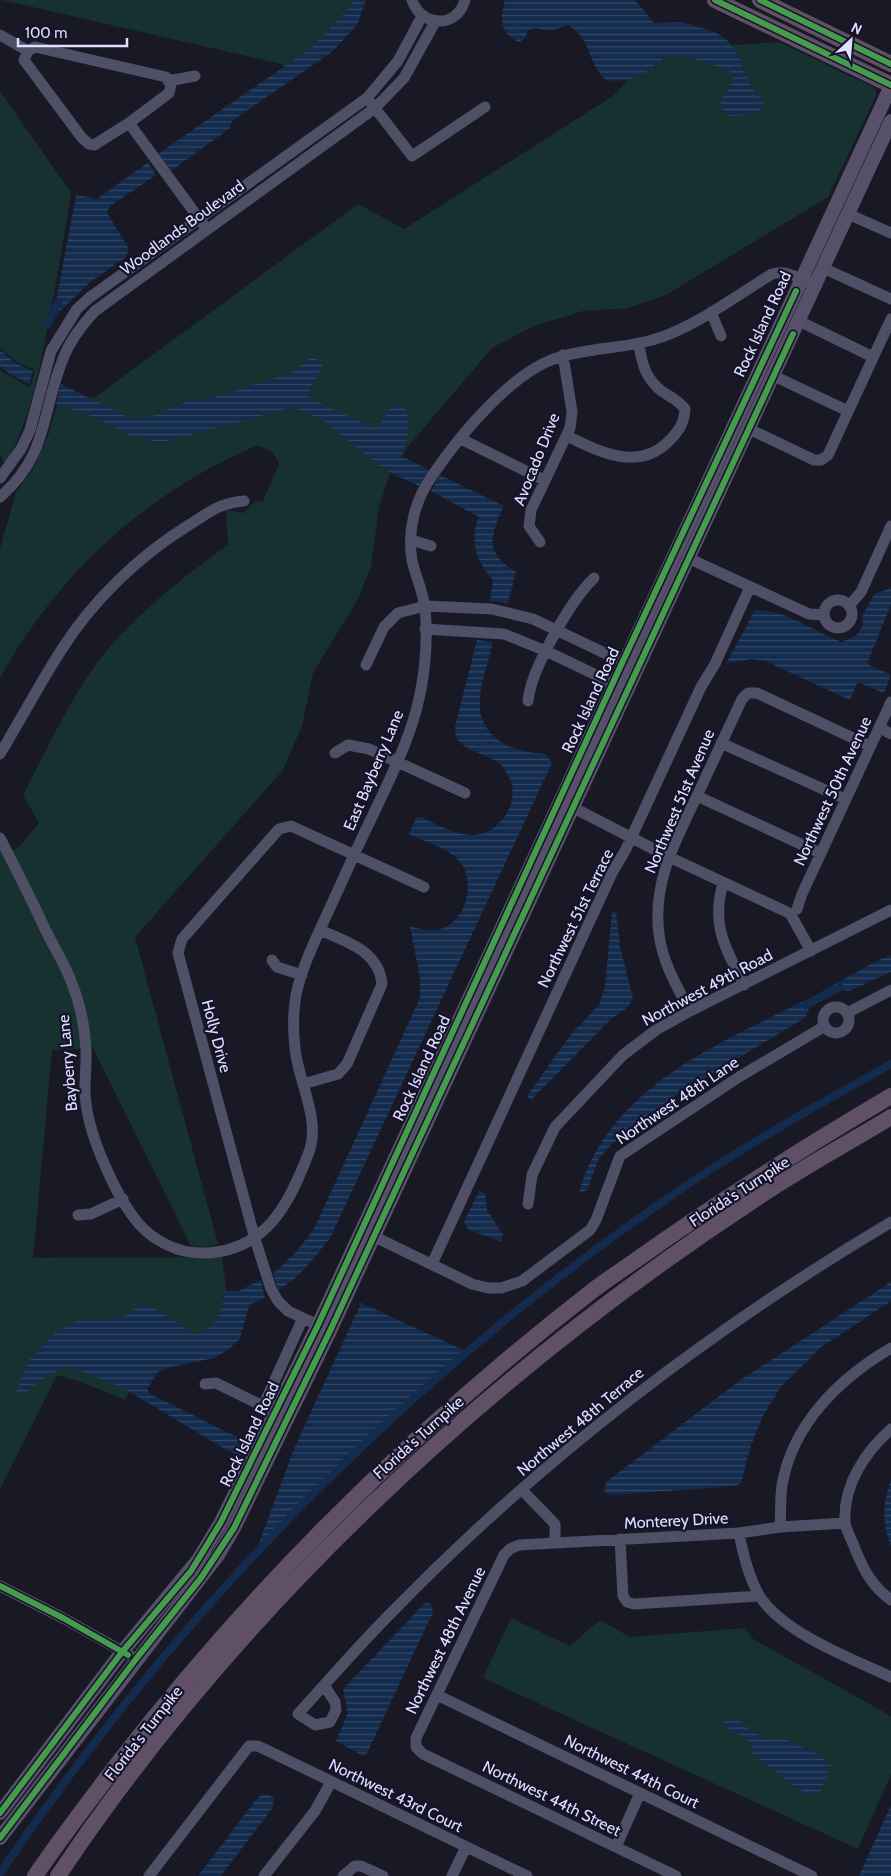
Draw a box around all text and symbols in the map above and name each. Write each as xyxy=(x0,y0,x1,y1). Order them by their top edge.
scale bar xyxy=(18,15,126,47)
north arrow xyxy=(826,15,876,65)
text: N xyxy=(848,18,865,39)
text: 100 m xyxy=(25,24,67,42)
street label: Woodlands Boulevard xyxy=(117,176,248,279)
street label: Rock Island Road xyxy=(730,268,795,380)
street label: Avocado Drive xyxy=(509,410,564,508)
street label: Rock Island Road xyxy=(558,644,623,756)
street label: East Bayberry Lane xyxy=(340,707,407,833)
street label: Northwest 50th Avenue xyxy=(790,714,875,869)
street label: Northwest 51st Avenue xyxy=(641,726,718,876)
street label: Northwest 51st Terrace xyxy=(534,846,617,991)
street label: Northwest 49th Road xyxy=(639,945,776,1030)
street label: Holly Drive xyxy=(198,998,235,1075)
street label: Rock Island Road xyxy=(389,1012,454,1124)
street label: Bayberry Lane xyxy=(54,1014,81,1112)
street label: Northwest 48th Lane xyxy=(612,1052,742,1148)
street label: Florida's Turnpike xyxy=(686,1152,793,1231)
street label: Northwest 48th Terrace xyxy=(513,1363,647,1480)
street label: Rock Island Road xyxy=(216,1379,283,1490)
street label: Florida's Turnpike xyxy=(369,1392,467,1483)
street label: Monterey Drive xyxy=(623,1508,729,1533)
street label: Northwest 48th Avenue xyxy=(402,1563,489,1717)
street label: Florida's Turnpike xyxy=(100,1682,186,1785)
street label: Northwest 44th Court xyxy=(561,1731,703,1813)
street label: Northwest 43rd Court xyxy=(326,1755,466,1836)
street label: Northwest 44th Street xyxy=(480,1757,625,1840)

